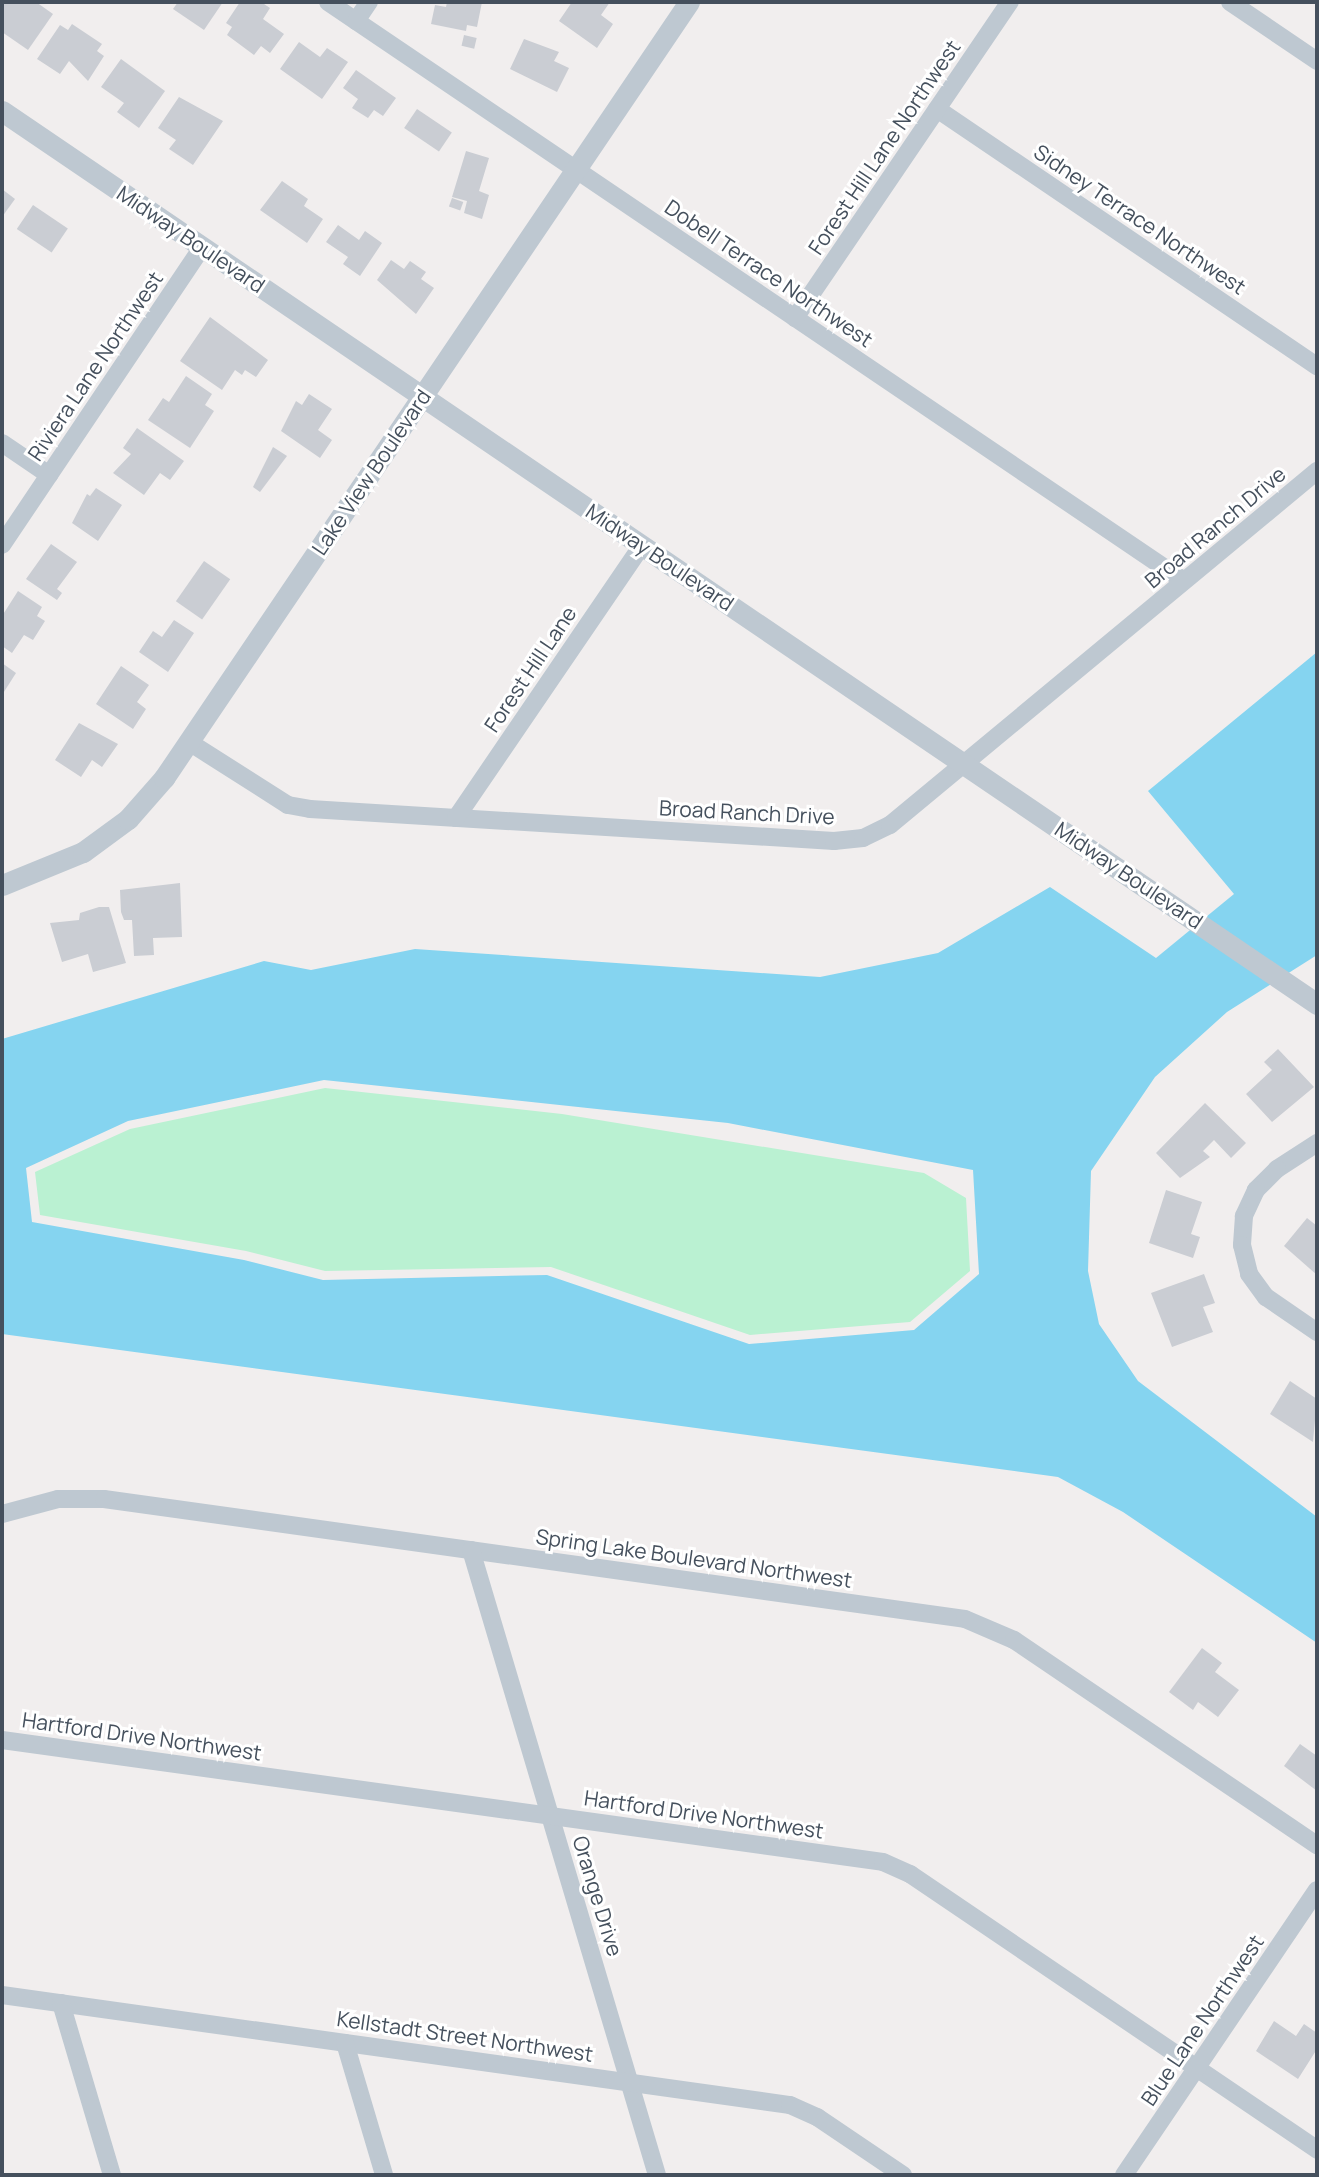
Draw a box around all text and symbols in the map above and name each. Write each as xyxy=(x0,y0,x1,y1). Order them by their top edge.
street label: Forest Hill Lane Northwest xyxy=(803,35,965,259)
street label: Sidney Terrace Northwest xyxy=(1029,139,1251,299)
street label: Midway Boulevard xyxy=(112,180,270,298)
street label: Dobell Terrace Northwest xyxy=(660,194,878,352)
street label: Riviera Lane Northwest xyxy=(22,267,168,465)
street label: Lake View Boulevard xyxy=(306,384,436,560)
street label: Broad Ranch Drive xyxy=(1140,461,1290,593)
street label: Midway Boulevard xyxy=(581,498,739,616)
street label: Forest Hill Lane xyxy=(479,601,581,737)
street label: Broad Ranch Drive xyxy=(659,795,835,829)
street label: Midway Boulevard xyxy=(1050,816,1208,934)
street label: Spring Lake Boulevard Northwest xyxy=(534,1523,854,1593)
street label: Hartford Drive Northwest xyxy=(21,1707,263,1765)
street label: Hartford Drive Northwest xyxy=(583,1785,825,1843)
street label: Orange Drive xyxy=(568,1833,628,1959)
street label: Blue Lane Northwest xyxy=(1135,1930,1269,2110)
street label: Kellstadt Street Northwest xyxy=(335,2006,595,2066)

